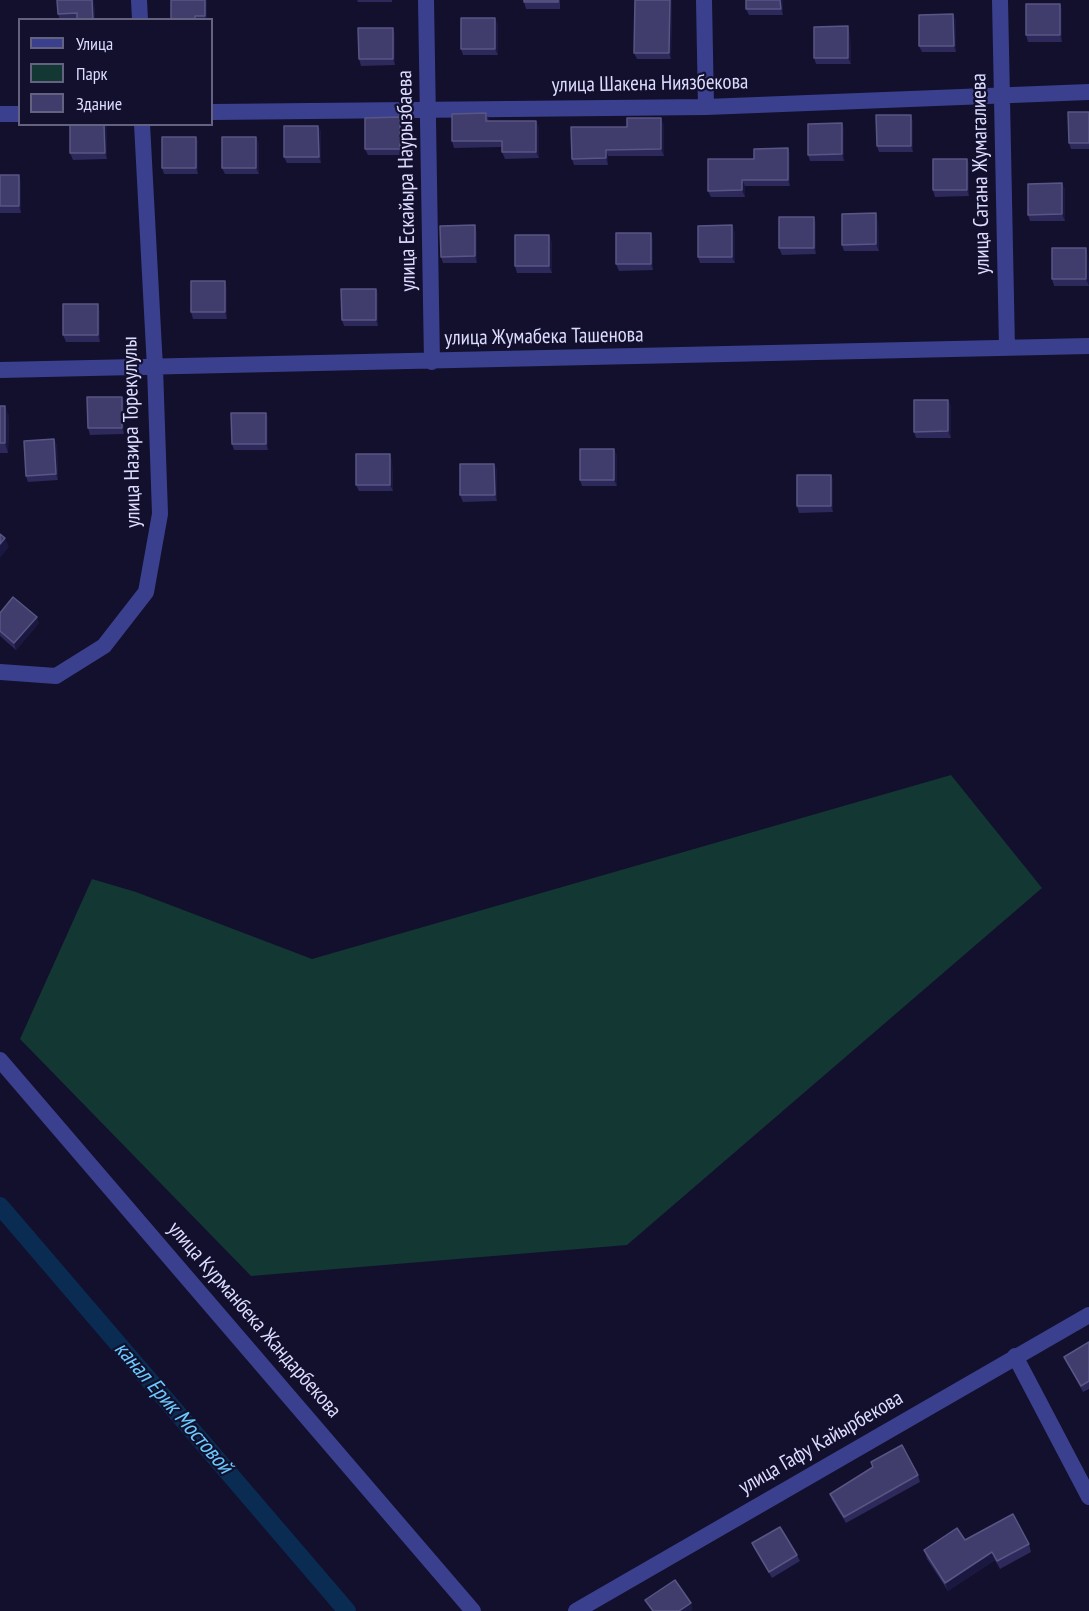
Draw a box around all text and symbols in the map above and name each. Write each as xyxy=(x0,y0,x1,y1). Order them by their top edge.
legend xyxy=(18,18,213,126)
text: Улица xyxy=(76,32,113,55)
text: Парк xyxy=(76,62,107,85)
street label: улица Ескайыра Наурызбаева xyxy=(392,70,422,292)
street label: улица Шакена Ниязбекова xyxy=(551,70,749,98)
street label: улица Сатана Жумагалиева xyxy=(967,73,995,275)
text: Здание xyxy=(76,92,122,115)
street label: улица Жумабека Ташенова xyxy=(444,323,644,351)
street label: улица Назира Торекулулы xyxy=(118,336,146,528)
street label: улица Курманбека Жандарбекова xyxy=(162,1217,346,1423)
water label: канал Ерик Мостовой xyxy=(108,1336,238,1480)
street label: улица Гафу Кайырбекова xyxy=(734,1386,908,1500)

